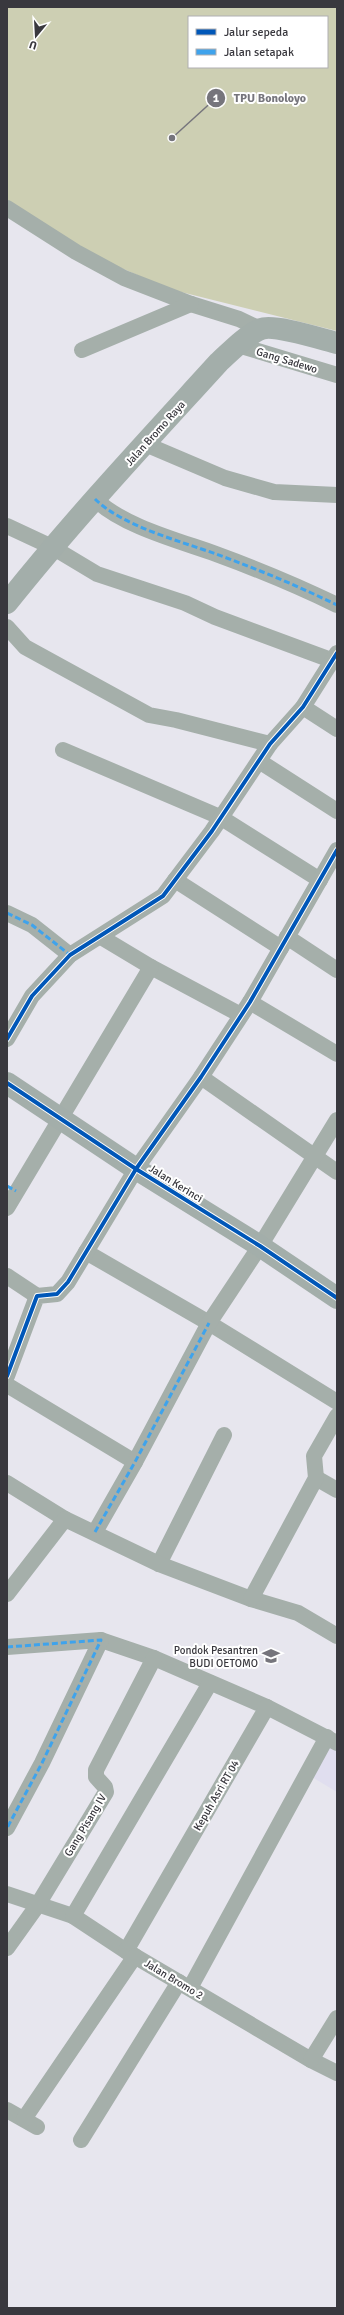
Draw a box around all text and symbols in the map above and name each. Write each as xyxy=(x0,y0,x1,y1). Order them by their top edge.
north arrow xyxy=(16,16,56,56)
legend xyxy=(188,16,328,68)
text: Jalur sepeda xyxy=(224,25,288,40)
text: U xyxy=(28,38,39,52)
text: Jalan setapak xyxy=(224,45,294,60)
callout: TPU Bonoloyo xyxy=(206,86,314,110)
text: 1 xyxy=(213,91,220,106)
text: TPU Bonoloyo xyxy=(234,91,306,106)
street label: Gang Sadewo xyxy=(255,345,319,376)
street label: Jalan Bromo Raya xyxy=(123,398,188,469)
street label: Jalan Kerinci xyxy=(146,1162,205,1205)
place label: Pondok Pesantren BUDI OETOMO xyxy=(174,1644,258,1670)
school or university icon: Pondok Pesantren BUDI OETOMO xyxy=(261,1646,281,1666)
street label: Kepuh Asri RT 04 xyxy=(191,1758,242,1833)
street label: Gang Pisang IV xyxy=(62,1791,109,1859)
street label: Jalan Bromo 2 xyxy=(142,1957,206,2002)

